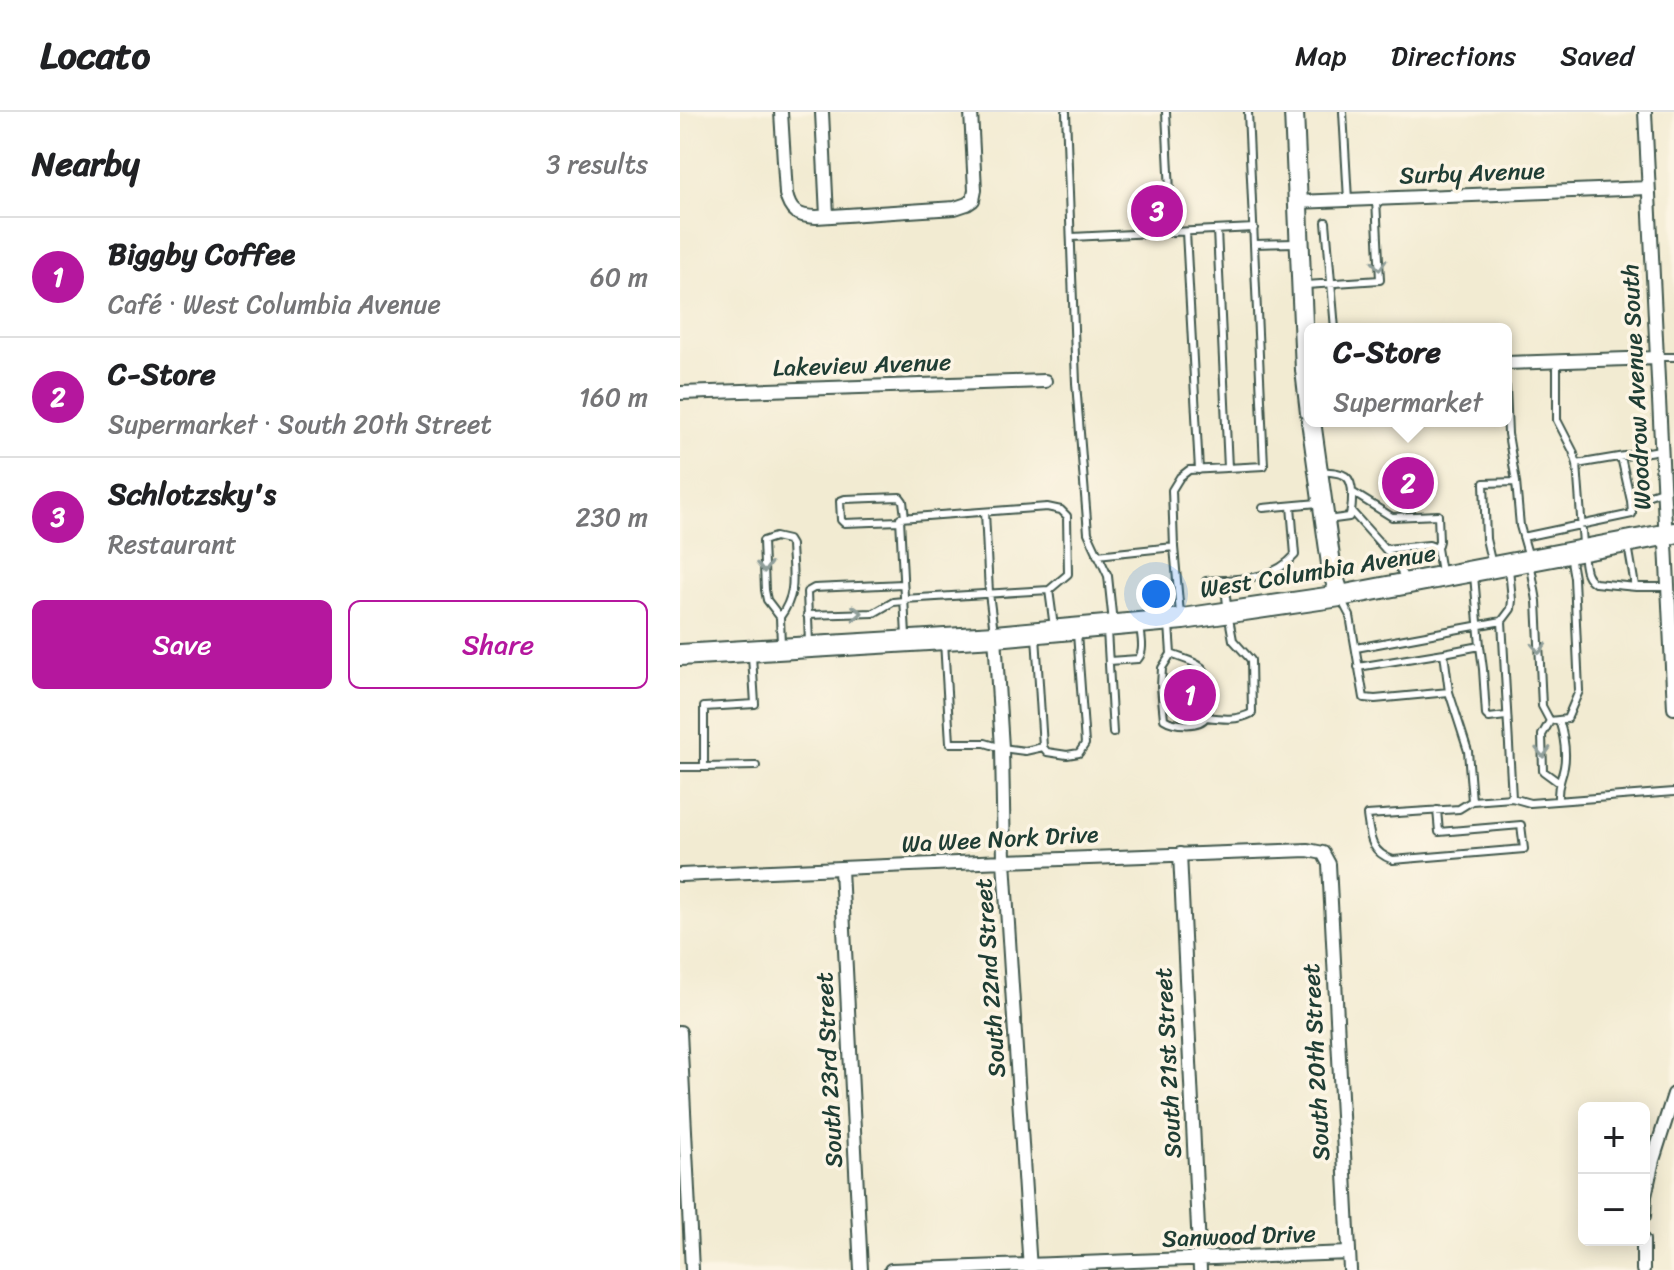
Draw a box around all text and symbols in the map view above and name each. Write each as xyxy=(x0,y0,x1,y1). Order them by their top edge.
text: Locato xyxy=(40,22,150,89)
text: Map xyxy=(1295,31,1347,80)
text: Directions xyxy=(1391,31,1516,80)
text: Saved xyxy=(1560,31,1634,80)
text: Nearby xyxy=(32,134,140,194)
text: 3 results xyxy=(546,141,648,187)
street label: Surby Avenue xyxy=(1398,149,1546,197)
pin: 3 xyxy=(1131,181,1183,241)
text: Biggby Coffee xyxy=(108,227,295,281)
text: 1 xyxy=(52,254,64,300)
text: 60 m xyxy=(590,254,648,300)
one-way arrow xyxy=(1371,259,1388,272)
street label: Woodrow Avenue South xyxy=(1609,263,1663,511)
text: Café · West Columbia Avenue xyxy=(108,281,441,327)
popup xyxy=(1304,323,1512,427)
text: C-Store xyxy=(1333,325,1441,379)
street label: Lakeview Avenue xyxy=(772,341,952,389)
text: C-Store xyxy=(108,347,216,401)
text: 2 xyxy=(50,374,66,420)
text: 160 m xyxy=(579,374,648,420)
text: Supermarket xyxy=(1333,379,1483,425)
text: Supermarket · South 20th Street xyxy=(108,401,492,447)
pin: 2 xyxy=(1382,453,1434,513)
text: Schlotzsky's xyxy=(108,467,276,521)
text: 3 xyxy=(51,494,65,540)
text: 230 m xyxy=(576,494,648,540)
text: Restaurant xyxy=(108,521,237,567)
street label: West Columbia Avenue xyxy=(1197,532,1439,610)
one-way arrow xyxy=(755,561,772,574)
your location xyxy=(1136,574,1176,614)
button: Save xyxy=(32,600,332,689)
button: Share xyxy=(348,600,648,689)
one-way arrow xyxy=(851,605,864,622)
one-way arrow xyxy=(1531,642,1548,655)
pin: 1 xyxy=(1164,665,1216,725)
one-way arrow xyxy=(1534,746,1551,759)
street label: Wa Wee Nork Drive xyxy=(900,813,1100,865)
street label: South 22nd Street xyxy=(962,877,1018,1079)
street label: South 20th Street xyxy=(1290,962,1342,1162)
street label: South 21st Street xyxy=(1142,967,1194,1159)
street label: South 23rd Street xyxy=(803,971,855,1169)
map controls xyxy=(1578,1102,1650,1246)
button: + xyxy=(1578,1102,1650,1174)
button: − xyxy=(1578,1174,1650,1246)
street label: Sanwood Drive xyxy=(1161,1212,1317,1260)

